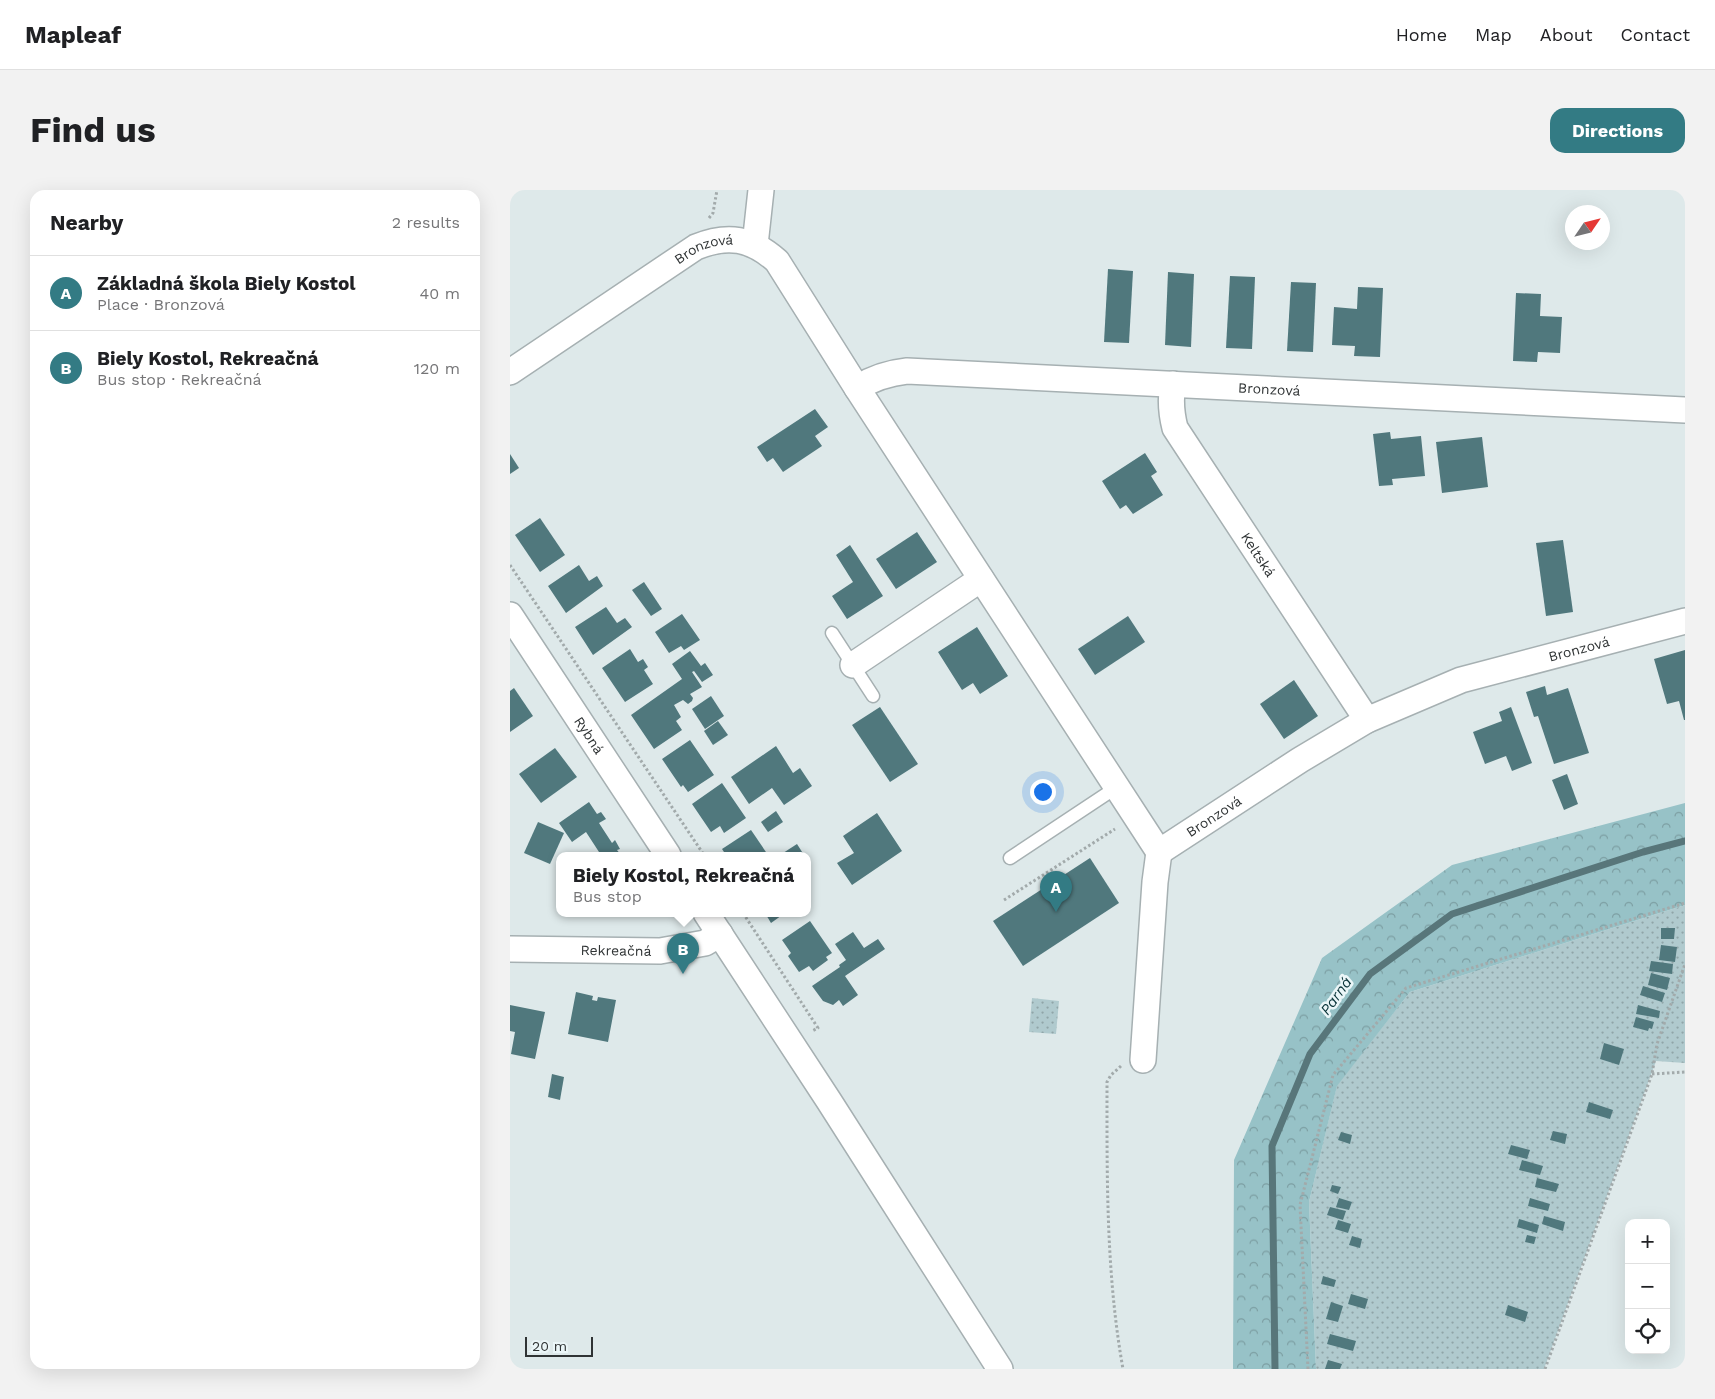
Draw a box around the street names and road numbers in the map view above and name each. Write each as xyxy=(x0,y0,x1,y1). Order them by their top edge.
street label: Bronzová xyxy=(671,232,733,267)
street label: Bronzová xyxy=(1238,380,1301,399)
street label: Keltská xyxy=(1238,529,1279,580)
street label: Bronzová xyxy=(1547,633,1611,665)
street label: Rybná xyxy=(571,714,607,757)
street label: Bronzová xyxy=(1183,792,1244,840)
street label: Rekreačná xyxy=(580,942,652,959)

